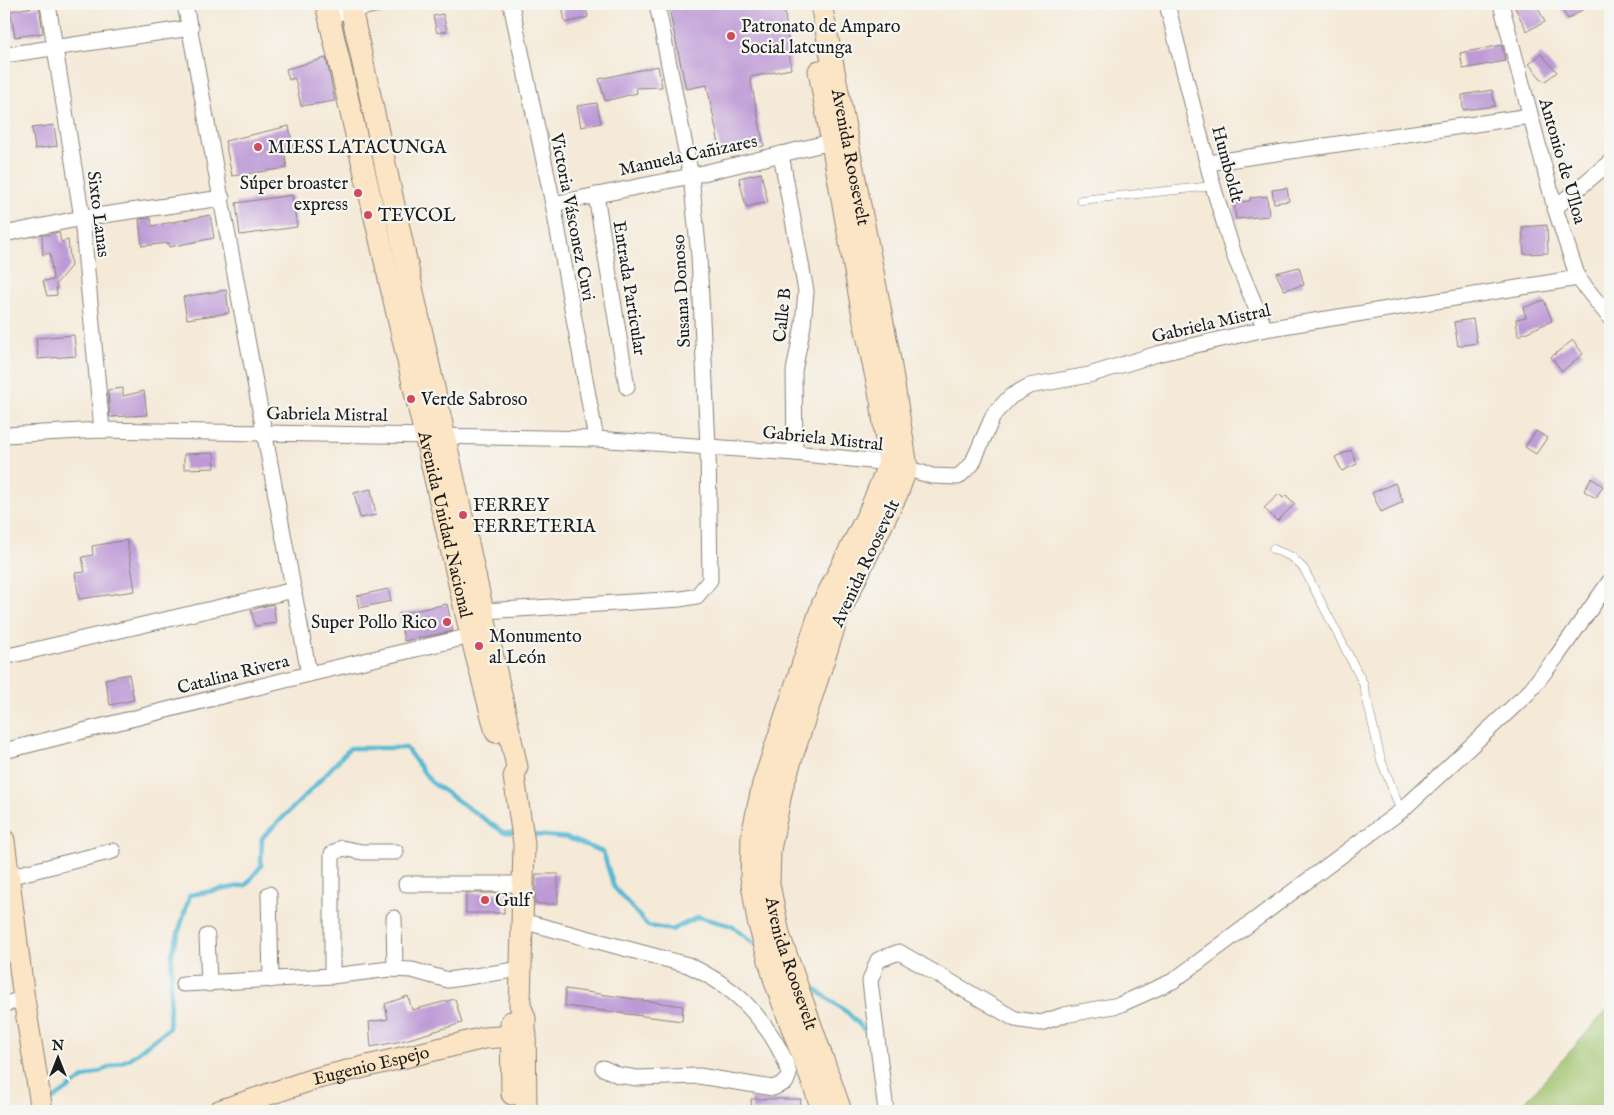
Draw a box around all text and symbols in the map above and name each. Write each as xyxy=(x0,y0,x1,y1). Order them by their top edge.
place label: Patronato de Amparo Social latcunga xyxy=(741,16,901,60)
marker: Patronato de Amparo Social latcunga xyxy=(725,30,737,42)
street label: Avenida Roosevelt xyxy=(825,86,874,228)
street label: Antonio de Ulloa xyxy=(1532,95,1591,227)
street label: Humboldt xyxy=(1205,124,1248,205)
street label: Victoria Vásconez Cuvi xyxy=(544,130,599,303)
street label: Manuela Cañizares xyxy=(617,131,760,182)
place label: MIESS LATACUNGA xyxy=(268,137,447,160)
marker: MIESS LATACUNGA xyxy=(252,141,264,153)
street label: Sixto Lanas xyxy=(81,170,114,259)
place label: Súper broaster express xyxy=(240,173,348,217)
marker: Súper broaster express xyxy=(352,187,364,199)
place label: TEVCOL xyxy=(378,205,456,228)
marker: TEVCOL xyxy=(362,209,374,221)
street label: Entrada Particular xyxy=(607,219,651,358)
street label: Susana Donoso xyxy=(668,233,697,348)
street label: Calle B xyxy=(769,287,798,343)
street label: Gabriela Mistral xyxy=(1150,300,1273,349)
place label: Verde Sabroso xyxy=(420,389,528,412)
marker: Verde Sabroso xyxy=(405,393,417,405)
street label: Gabriela Mistral xyxy=(266,403,388,428)
street label: Gabriela Mistral xyxy=(761,422,885,457)
street label: Avenida Unidad Nacional xyxy=(411,428,477,621)
place label: FERREY FERRETERIA xyxy=(473,495,597,539)
street label: Avenida Roosevelt xyxy=(826,496,906,632)
marker: FERREY FERRETERIA xyxy=(457,509,469,521)
place label: Super Pollo Rico xyxy=(311,612,437,635)
marker: Super Pollo Rico xyxy=(441,616,453,628)
place label: Monumento al León xyxy=(489,626,582,670)
marker: Monumento al León xyxy=(473,640,485,652)
street label: Catalina Rivera xyxy=(175,650,292,700)
place label: Gulf xyxy=(495,890,534,913)
marker: Gulf xyxy=(479,894,491,906)
street label: Avenida Roosevelt xyxy=(759,894,822,1034)
north arrow xyxy=(32,1032,82,1082)
text: N xyxy=(51,1037,64,1055)
street label: Eugenio Espejo xyxy=(311,1042,432,1092)

